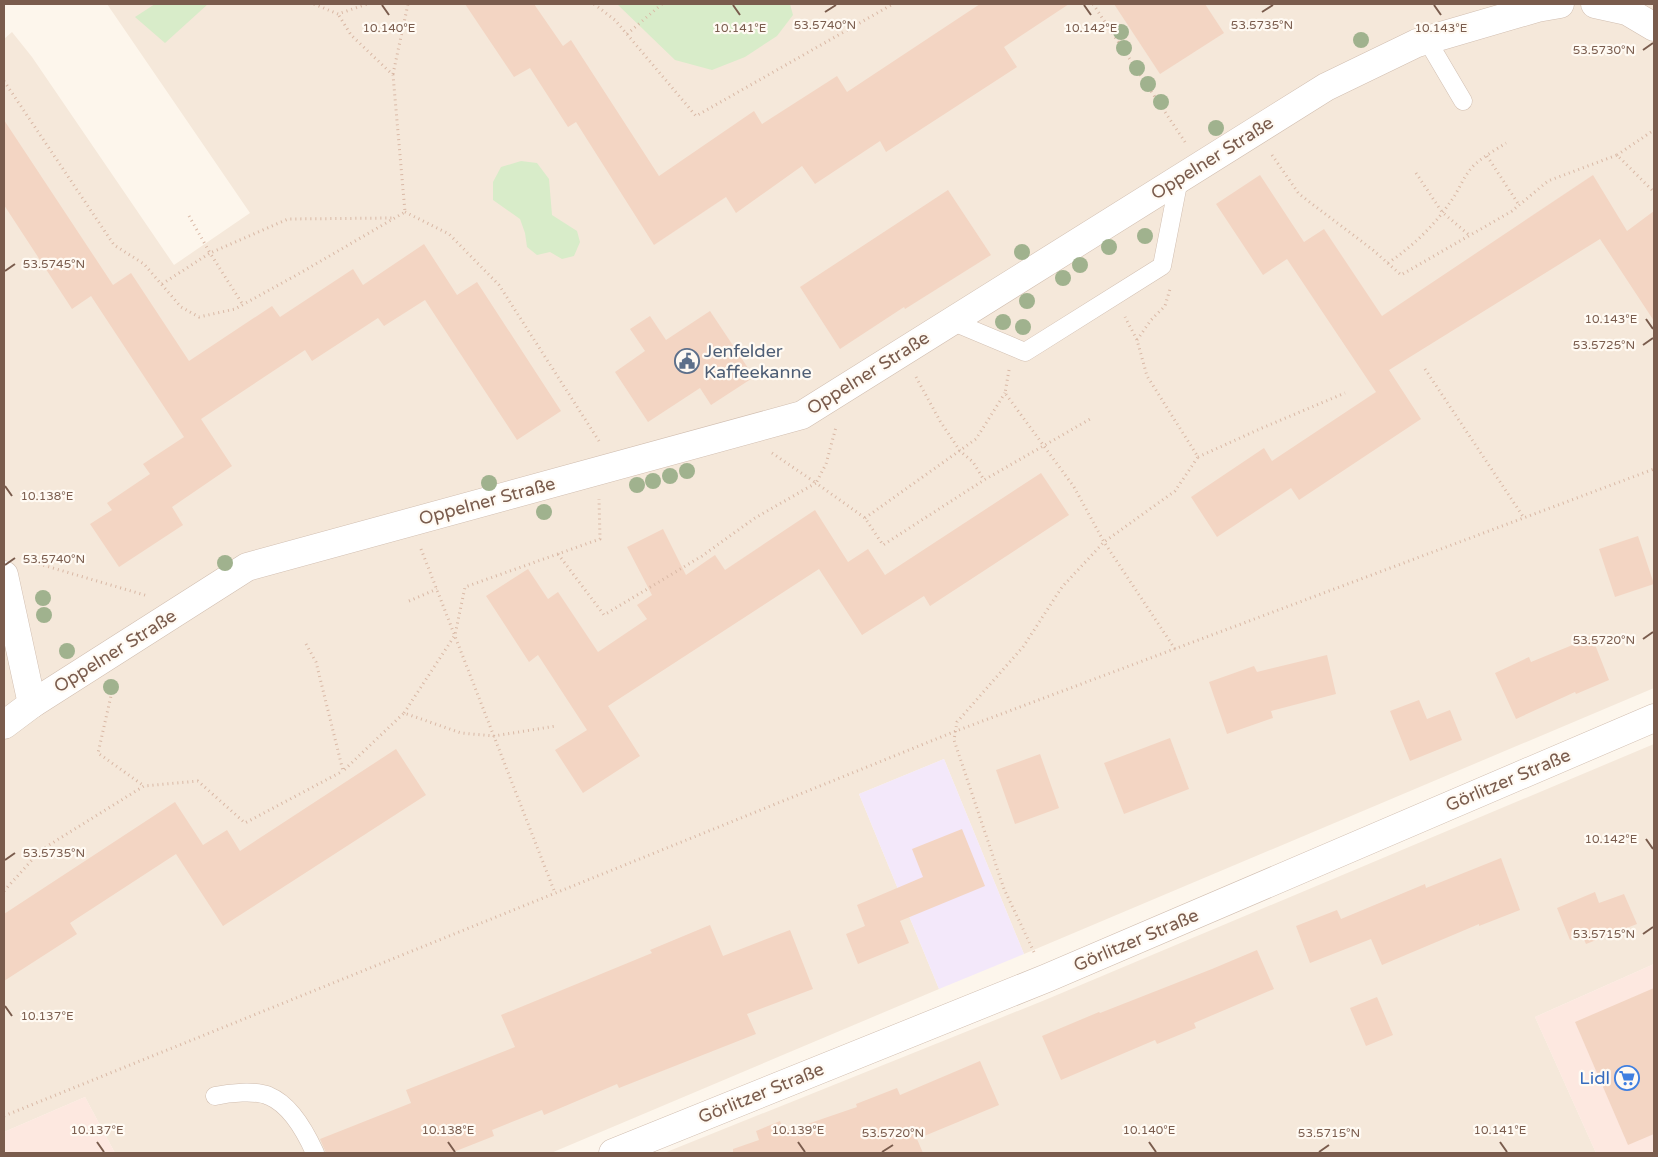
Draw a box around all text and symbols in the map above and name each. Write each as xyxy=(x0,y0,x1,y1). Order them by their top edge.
text: 53.5740°N xyxy=(794,18,856,32)
text: 53.5735°N xyxy=(1231,18,1293,32)
text: 10.140°E xyxy=(363,21,416,35)
text: 10.141°E xyxy=(714,21,767,35)
text: 10.142°E xyxy=(1065,21,1118,35)
text: 10.143°E xyxy=(1415,21,1468,35)
text: 53.5730°N xyxy=(1573,43,1635,57)
street label: Oppelner Straße xyxy=(1147,112,1277,204)
text: 53.5745°N xyxy=(23,257,85,271)
text: 10.143°E xyxy=(1585,312,1638,326)
street label: Oppelner Straße xyxy=(803,327,933,419)
text: 53.5725°N xyxy=(1573,338,1635,352)
place label: Jenfelder Kaffeekanne xyxy=(704,340,812,383)
public building icon: Jenfelder Kaffeekanne xyxy=(674,348,700,374)
street label: Oppelner Straße xyxy=(416,472,558,530)
text: 10.138°E xyxy=(21,489,74,503)
text: 53.5740°N xyxy=(23,552,85,566)
street label: Oppelner Straße xyxy=(50,605,180,697)
text: 53.5720°N xyxy=(1573,633,1635,647)
street label: Görlitzer Straße xyxy=(1442,744,1574,816)
text: 10.142°E xyxy=(1585,832,1638,846)
text: 53.5735°N xyxy=(23,846,85,860)
street label: Görlitzer Straße xyxy=(1070,904,1202,976)
text: 53.5715°N xyxy=(1573,927,1635,941)
text: 10.137°E xyxy=(20,1009,74,1023)
street label: Görlitzer Straße xyxy=(695,1058,827,1128)
supermarket icon: Lidl xyxy=(1614,1065,1640,1091)
place label: Lidl xyxy=(1579,1067,1610,1089)
text: 10.137°E xyxy=(70,1123,124,1137)
text: 10.138°E xyxy=(422,1123,475,1137)
text: 10.139°E xyxy=(772,1123,825,1137)
text: 10.140°E xyxy=(1123,1123,1176,1137)
text: 10.141°E xyxy=(1474,1123,1527,1137)
text: 53.5720°N xyxy=(862,1126,924,1140)
text: 53.5715°N xyxy=(1298,1126,1360,1140)

